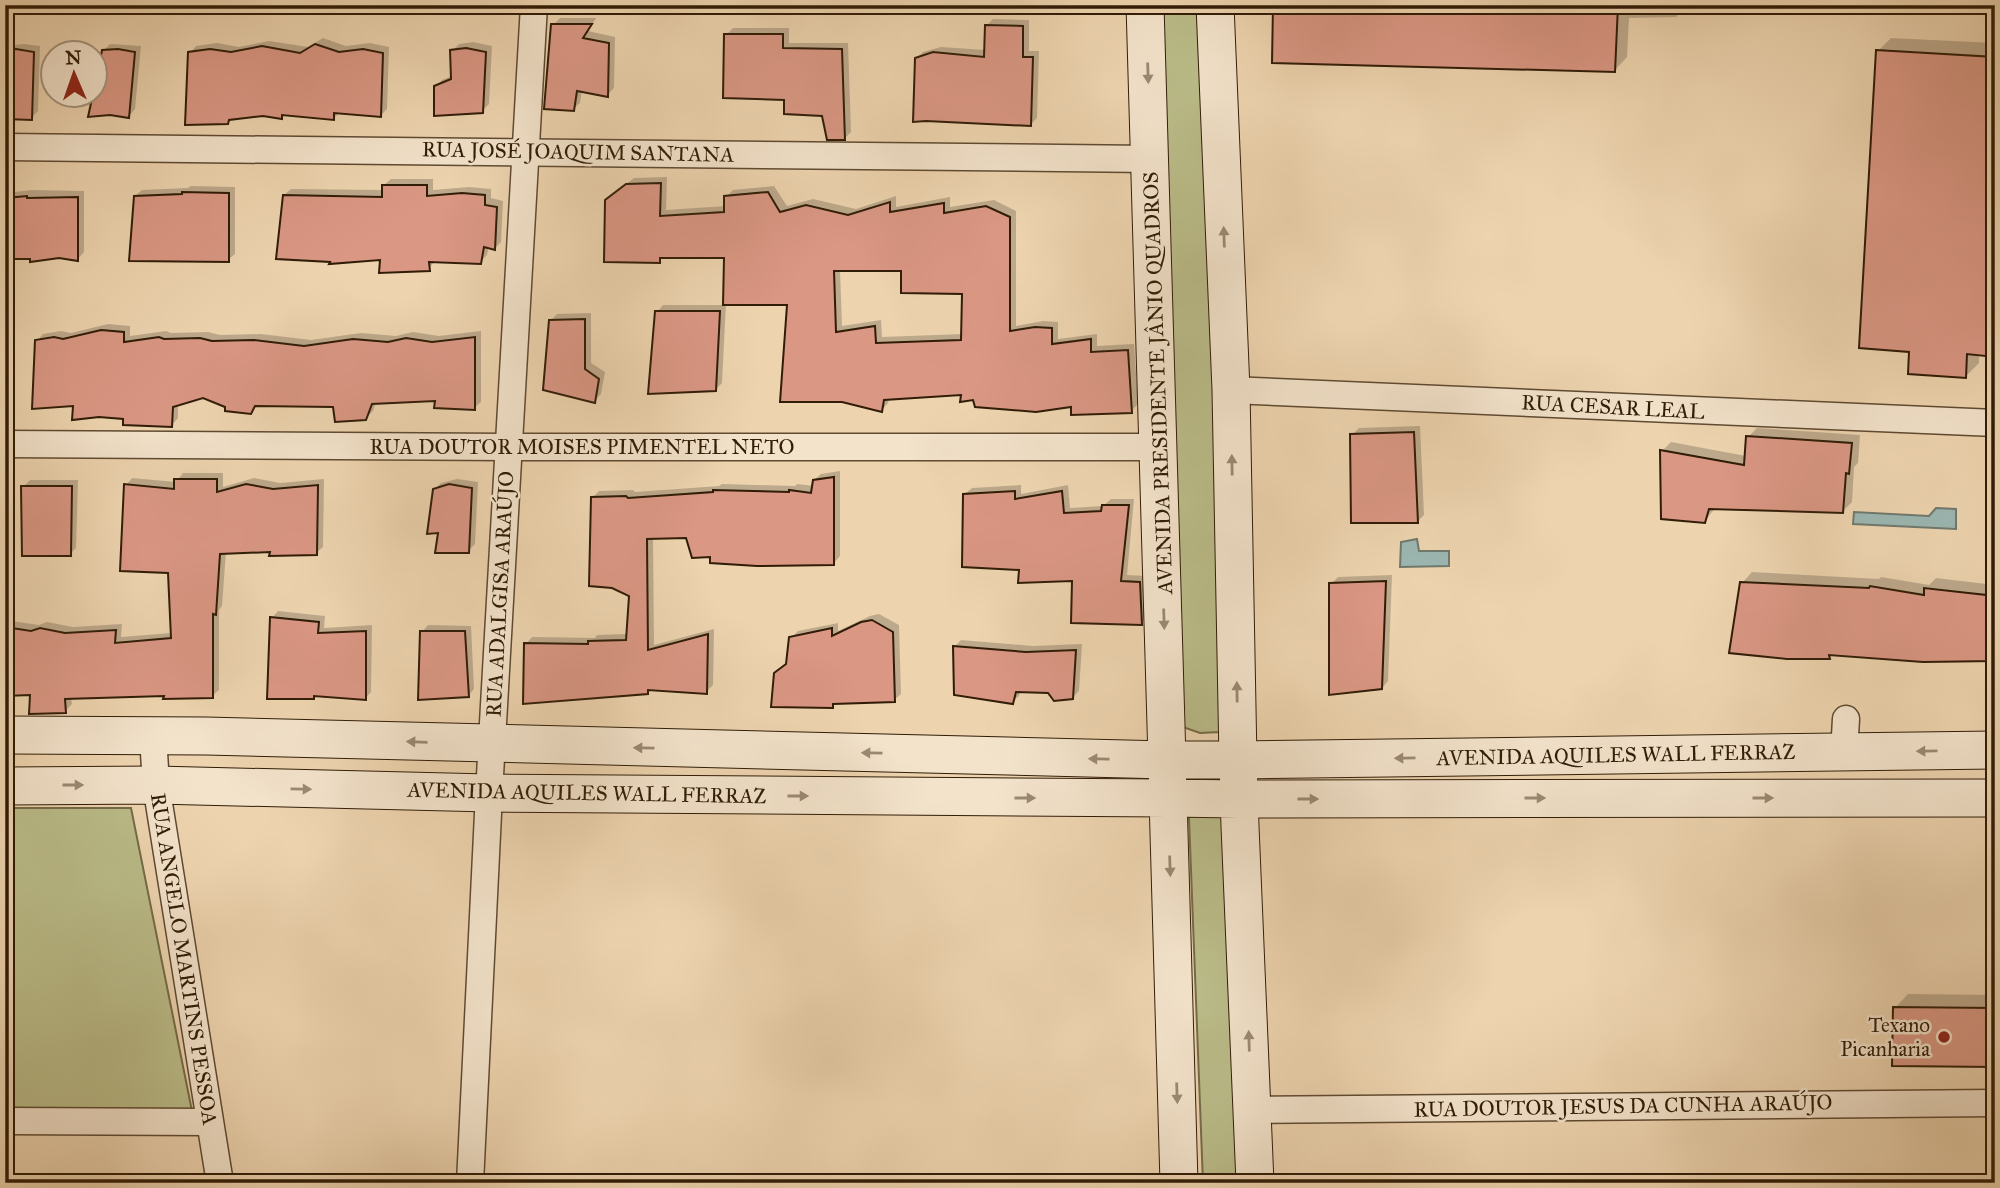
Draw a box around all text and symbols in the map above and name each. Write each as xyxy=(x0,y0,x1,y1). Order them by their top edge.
north arrow xyxy=(38,38,108,108)
text: N xyxy=(65,46,82,69)
one-way arrow xyxy=(1142,63,1154,85)
street label: RUA JOSÉ JOAQUIM SANTANA xyxy=(422,135,734,168)
street label: AVENIDA PRESIDENTE JÂNIO QUADROS xyxy=(1138,171,1178,596)
one-way arrow xyxy=(1219,226,1230,248)
street label: RUA CESAR LEAL xyxy=(1521,389,1706,425)
street label: RUA DOUTOR MOISES PIMENTEL NETO xyxy=(369,434,795,460)
one-way arrow xyxy=(1226,453,1238,475)
street label: RUA ADALGISA ARAÚJO xyxy=(480,470,519,718)
one-way arrow xyxy=(1159,608,1170,630)
one-way arrow xyxy=(1231,681,1242,703)
one-way arrow xyxy=(405,737,427,748)
street label: AVENIDA AQUILES WALL FERRAZ xyxy=(1435,739,1796,771)
one-way arrow xyxy=(633,742,655,754)
one-way arrow xyxy=(1915,745,1937,757)
one-way arrow xyxy=(860,748,882,759)
one-way arrow xyxy=(1394,752,1416,764)
one-way arrow xyxy=(1088,753,1110,765)
street label: AVENIDA AQUILES WALL FERRAZ xyxy=(406,777,767,809)
one-way arrow xyxy=(63,779,85,791)
one-way arrow xyxy=(290,783,312,794)
one-way arrow xyxy=(787,790,809,802)
street label: RUA ANGELO MARTINS PESSOA xyxy=(145,791,223,1127)
one-way arrow xyxy=(1015,792,1037,804)
one-way arrow xyxy=(1752,792,1774,804)
one-way arrow xyxy=(1297,793,1319,805)
one-way arrow xyxy=(1524,793,1546,804)
one-way arrow xyxy=(1164,855,1176,877)
place label: Texano Picanharia xyxy=(1840,1012,1930,1062)
marker: Texano Picanharia xyxy=(1936,1029,1952,1045)
one-way arrow xyxy=(1243,1030,1254,1052)
one-way arrow xyxy=(1171,1083,1182,1105)
street label: RUA DOUTOR JESUS DA CUNHA ARAÚJO xyxy=(1413,1088,1833,1123)

